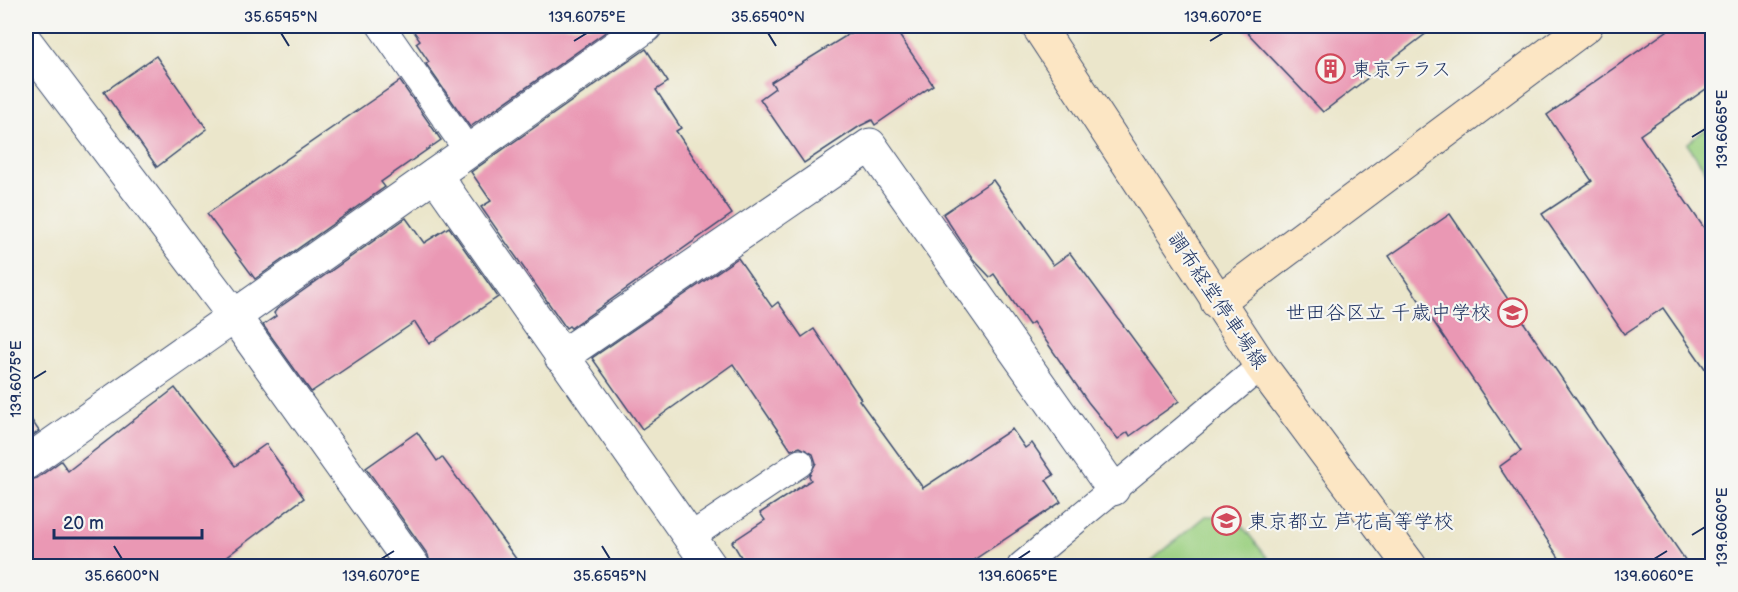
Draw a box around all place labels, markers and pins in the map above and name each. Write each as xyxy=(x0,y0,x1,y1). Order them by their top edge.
building icon: 東京テラス xyxy=(1315,53,1347,85)
place label: 東京テラス xyxy=(1352,58,1451,82)
school or university icon: 世田谷区立 千歳中学校 xyxy=(1496,296,1528,328)
place label: 世田谷区立 千歳中学校 xyxy=(1286,301,1491,325)
school or university icon: 東京都立 芦花高等学校 xyxy=(1211,505,1243,537)
place label: 東京都立 芦花高等学校 xyxy=(1248,510,1453,534)

